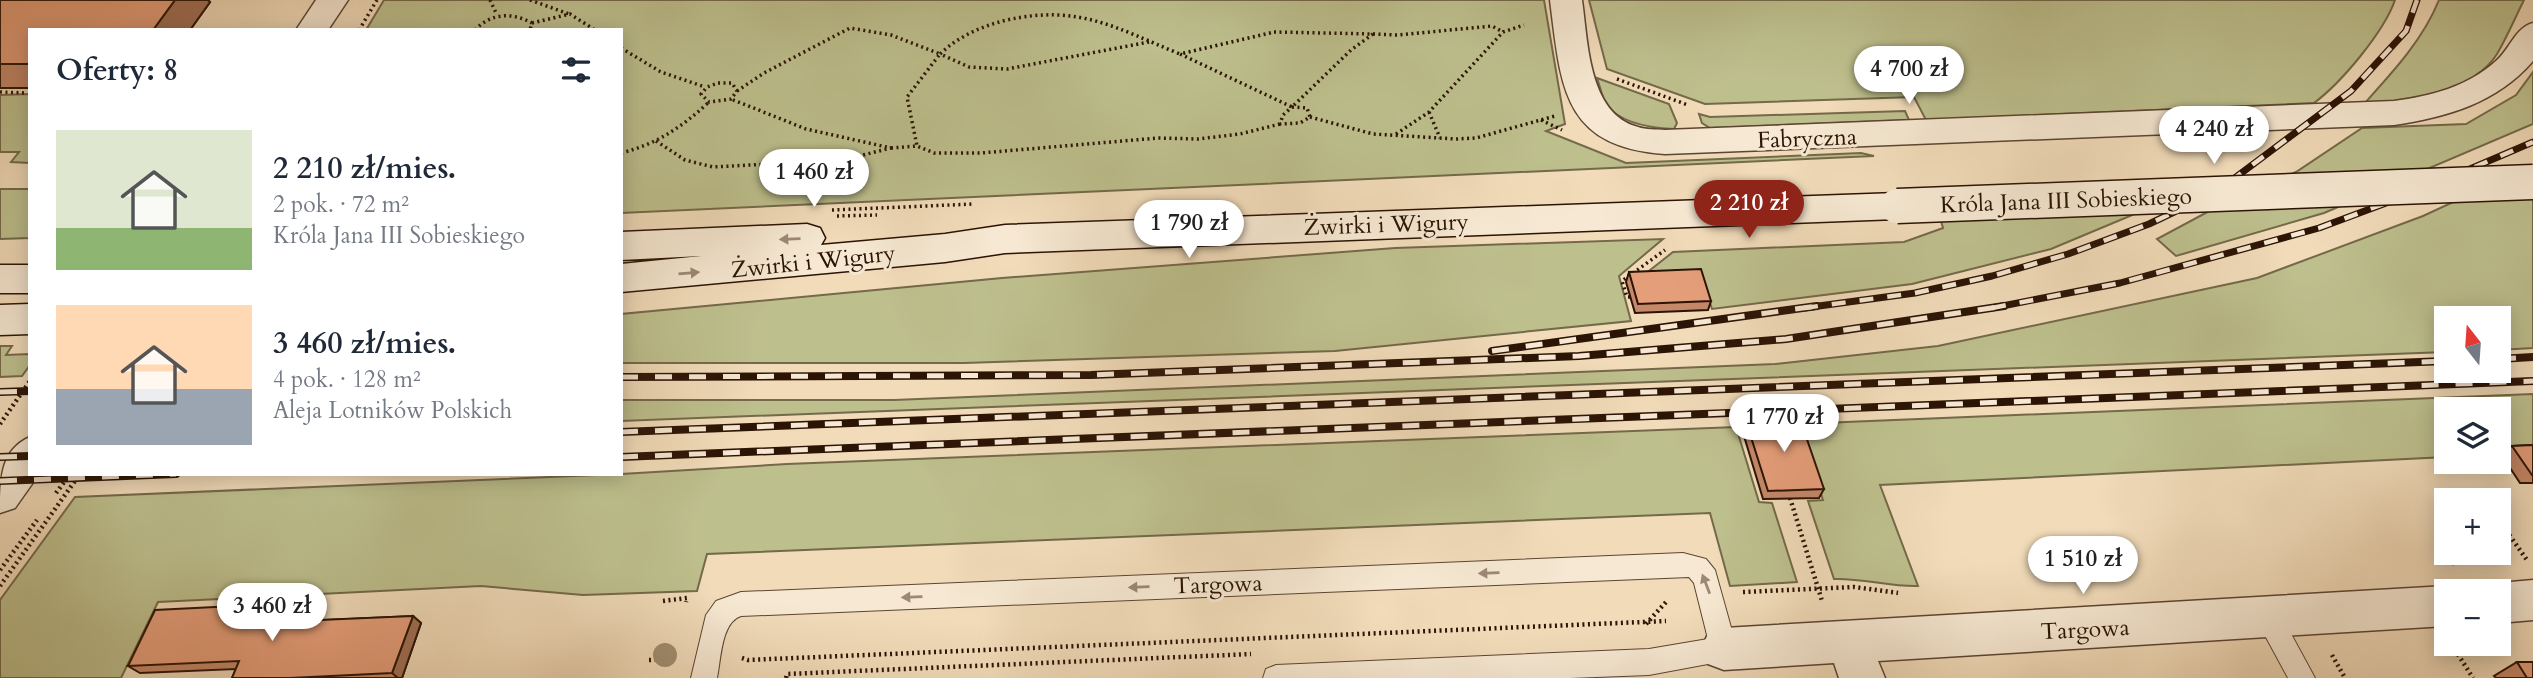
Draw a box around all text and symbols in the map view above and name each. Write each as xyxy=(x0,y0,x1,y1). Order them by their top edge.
pin: 4 700 zł xyxy=(1837,46,1981,106)
text: Oferty: 8 xyxy=(56,50,178,91)
icon: filters xyxy=(557,51,595,89)
text: 4 700 zł xyxy=(1870,53,1948,84)
pin: 4 240 zł xyxy=(2142,106,2286,166)
text: 4 240 zł xyxy=(2175,113,2253,144)
street label: Fabryczna xyxy=(1757,121,1857,156)
text: 2 210 zł/mies. xyxy=(273,148,456,189)
pin: 1 460 zł xyxy=(742,150,886,209)
text: 1 460 zł xyxy=(775,156,853,187)
icon: home xyxy=(112,158,196,242)
pin: 2 210 zł xyxy=(1677,180,1821,240)
street label: Króla Jana III Sobieskiego xyxy=(1940,181,2192,220)
text: 2 210 zł xyxy=(1710,187,1788,218)
text: 2 pok. · 72 m² xyxy=(273,189,409,220)
pin: 1 790 zł xyxy=(1117,201,1261,260)
street label: Żwirki i Wigury xyxy=(1303,206,1469,243)
text: 1 790 zł xyxy=(1150,207,1228,238)
text: Króla Jana III Sobieskiego xyxy=(273,220,525,251)
one-way arrow xyxy=(779,233,801,245)
street label: Żwirki i Wigury xyxy=(729,237,897,286)
one-way arrow xyxy=(678,267,700,278)
north arrow xyxy=(2434,306,2511,383)
map controls xyxy=(2434,306,2511,656)
text: 3 460 zł/mies. xyxy=(273,323,456,364)
icon: home xyxy=(112,333,196,417)
text: 4 pok. · 128 m² xyxy=(273,364,421,395)
pin: 1 770 zł xyxy=(1712,394,1856,454)
text: Aleja Lotników Polskich xyxy=(273,395,512,426)
button: layers xyxy=(2434,397,2511,474)
text: 1 770 zł xyxy=(1745,401,1823,432)
button: + xyxy=(2434,488,2511,565)
pin: 1 510 zł xyxy=(2011,536,2155,596)
text: 1 510 zł xyxy=(2044,543,2122,574)
street label: Targowa xyxy=(1173,567,1263,602)
one-way arrow xyxy=(1478,567,1500,578)
one-way arrow xyxy=(1700,573,1711,594)
button: − xyxy=(2434,579,2511,656)
one-way arrow xyxy=(1128,582,1150,593)
pin: 3 460 zł xyxy=(200,584,344,643)
text: 3 460 zł xyxy=(233,590,311,621)
one-way arrow xyxy=(901,592,923,603)
street label: Targowa xyxy=(2040,612,2130,647)

